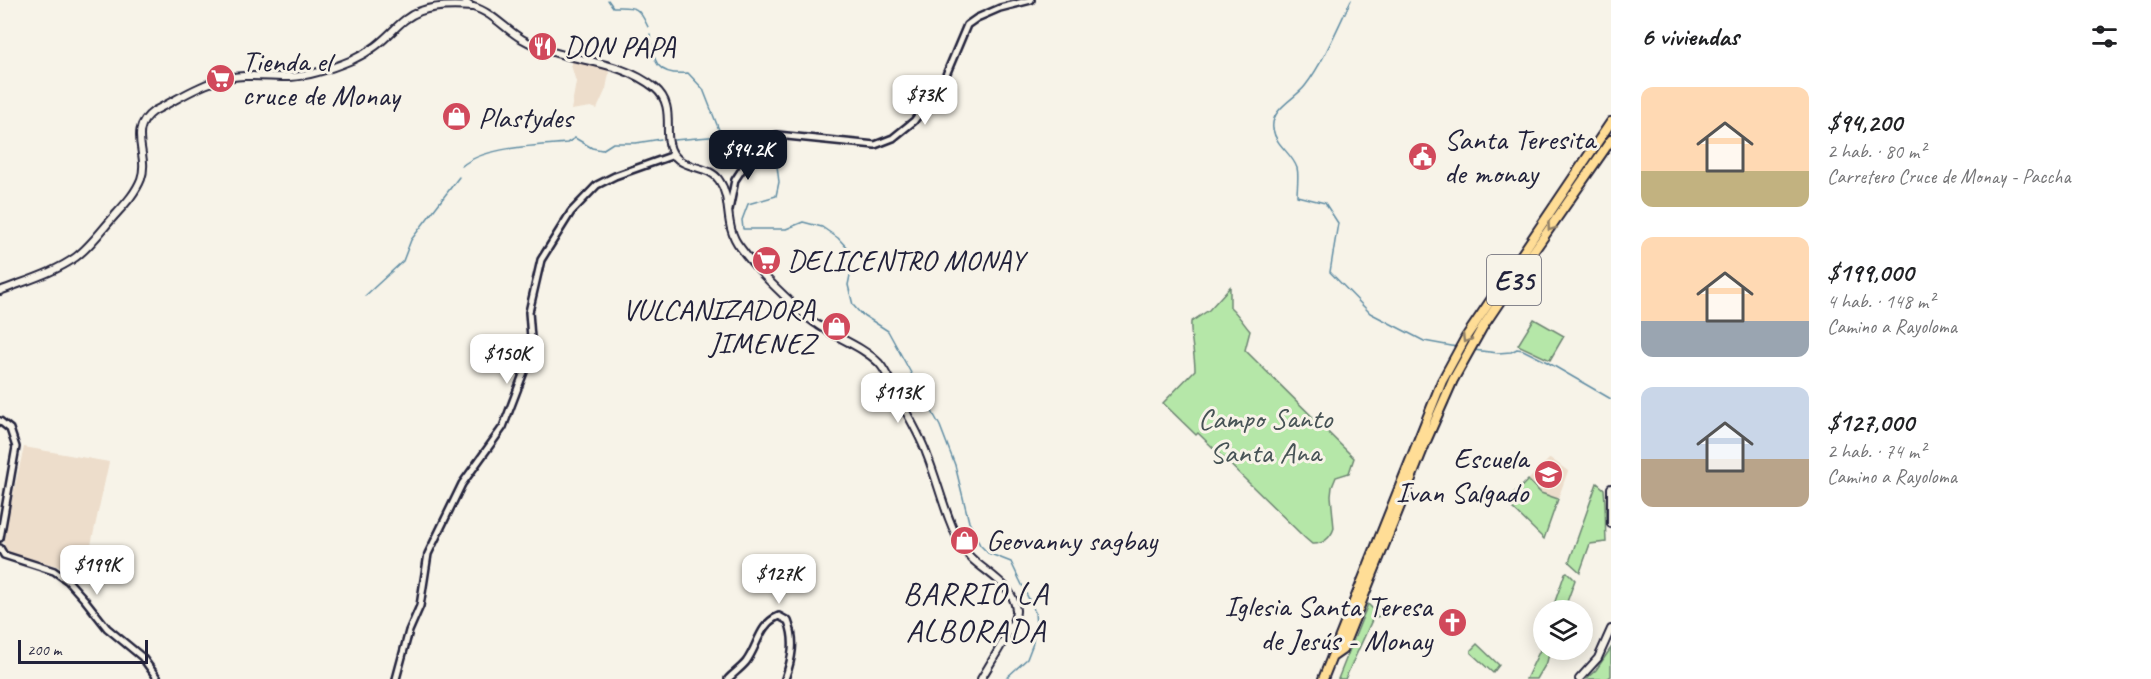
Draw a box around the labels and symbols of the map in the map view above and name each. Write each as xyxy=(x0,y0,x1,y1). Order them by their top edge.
place label: DON PAPA xyxy=(564,27,677,65)
restaurant icon: DON PAPA xyxy=(527,30,559,62)
place label: Tienda el cruce de Monay xyxy=(242,42,402,114)
supermarket icon: Tienda el cruce de Monay xyxy=(205,62,237,94)
pin: $73K xyxy=(889,75,961,126)
place label: Plastydes xyxy=(478,98,575,136)
shop icon: Plastydes xyxy=(441,101,473,133)
place label: Santa Teresita de monay xyxy=(1444,120,1597,192)
pin: $94.2K xyxy=(699,130,797,181)
public building icon: Santa Teresita de monay xyxy=(1407,140,1439,172)
one-way arrow xyxy=(1547,220,1558,231)
place label: DELICENTRO MONAY xyxy=(787,241,1029,279)
supermarket icon: DELICENTRO MONAY xyxy=(750,244,782,276)
road number: E35 xyxy=(1487,255,1541,305)
place label: VULCANIZADORA JIMENEZ xyxy=(622,290,819,362)
shop icon: VULCANIZADORA JIMENEZ xyxy=(820,310,852,342)
one-way arrow xyxy=(1461,333,1473,343)
pin: $150K xyxy=(465,334,549,385)
pin: $113K xyxy=(856,373,940,424)
park label: Campo Santo Santa Ana xyxy=(1198,399,1333,471)
place label: Escuela Ivan Salgado xyxy=(1396,439,1531,511)
school or university icon: Escuela Ivan Salgado xyxy=(1533,459,1565,491)
place label: Geovanny sagbay xyxy=(986,521,1159,559)
shop icon: Geovanny sagbay xyxy=(949,524,981,556)
pin: $199K xyxy=(55,545,139,596)
pin: $127K xyxy=(737,554,821,605)
district label: BARRIO LA ALBORADA xyxy=(903,573,1050,651)
place label: Iglesia Santa Teresa de Jesús - Monay xyxy=(1225,587,1434,659)
church icon: Iglesia Santa Teresa de Jesús - Monay xyxy=(1437,607,1469,639)
scale bar xyxy=(18,637,148,664)

